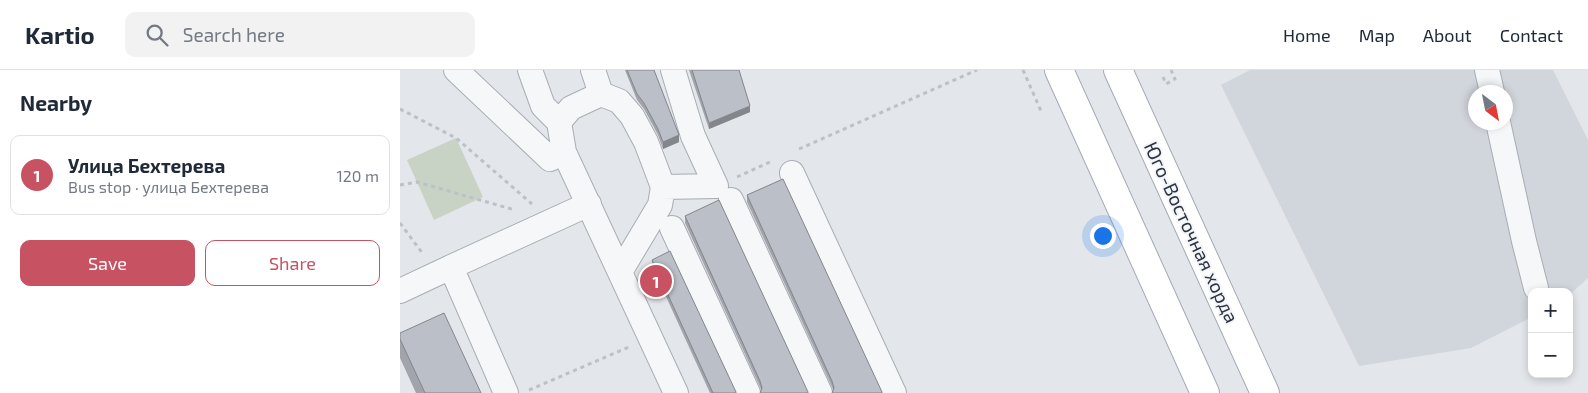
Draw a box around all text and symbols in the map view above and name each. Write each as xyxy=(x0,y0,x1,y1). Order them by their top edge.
search box xyxy=(125,12,475,57)
text: Kartio xyxy=(25,20,95,49)
icon: search xyxy=(143,21,171,49)
text: Search here xyxy=(183,23,285,46)
text: Home xyxy=(1283,24,1331,46)
text: Map xyxy=(1359,24,1395,46)
text: About xyxy=(1423,24,1472,46)
text: Contact xyxy=(1500,24,1563,46)
north arrow xyxy=(1468,85,1513,130)
text: Nearby xyxy=(20,90,92,115)
street label: Юго-Восточная хорда xyxy=(1140,138,1244,326)
text: Улица Бехтерева xyxy=(68,154,225,177)
text: 1 xyxy=(34,166,40,185)
text: 120 m xyxy=(336,166,379,185)
text: Bus stop · улица Бехтерева xyxy=(68,177,269,196)
your location xyxy=(1090,223,1116,249)
button: Save xyxy=(20,240,195,286)
button: Share xyxy=(205,240,380,286)
pin: 1 xyxy=(640,262,672,300)
map controls xyxy=(1528,288,1573,378)
button: + xyxy=(1528,288,1573,333)
button: − xyxy=(1528,333,1573,378)

